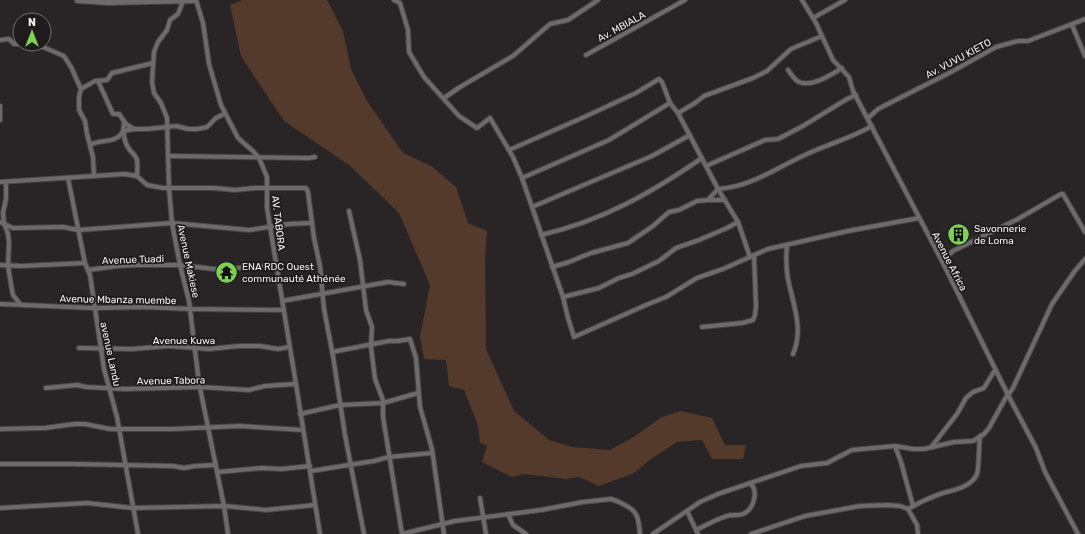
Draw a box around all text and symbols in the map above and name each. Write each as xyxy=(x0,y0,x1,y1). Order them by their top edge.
street label: Av. MBIALA xyxy=(596,9,648,45)
north arrow xyxy=(12,12,52,52)
text: N xyxy=(28,16,36,29)
street label: Av. VUVU KIETO xyxy=(923,36,994,81)
street label: AV. TABORA xyxy=(269,195,287,252)
building icon: Savonnerie de Loma xyxy=(945,221,971,247)
street label: Avenue Makiese xyxy=(174,223,202,299)
place label: Savonnerie de Loma xyxy=(974,223,1027,247)
street label: Avenue Africa xyxy=(929,230,969,293)
street label: Avenue Tuadi xyxy=(102,253,164,267)
temple icon: ENA RDC Ouest communauté Athénée xyxy=(214,259,240,285)
place label: ENA RDC Ouest communauté Athénée xyxy=(242,261,346,285)
street label: Avenue Mbanza muembe xyxy=(59,293,177,307)
street label: avenue Landu xyxy=(97,321,123,388)
street label: Avenue Kuwa xyxy=(153,335,215,347)
street label: Avenue Tabora xyxy=(137,374,205,388)

